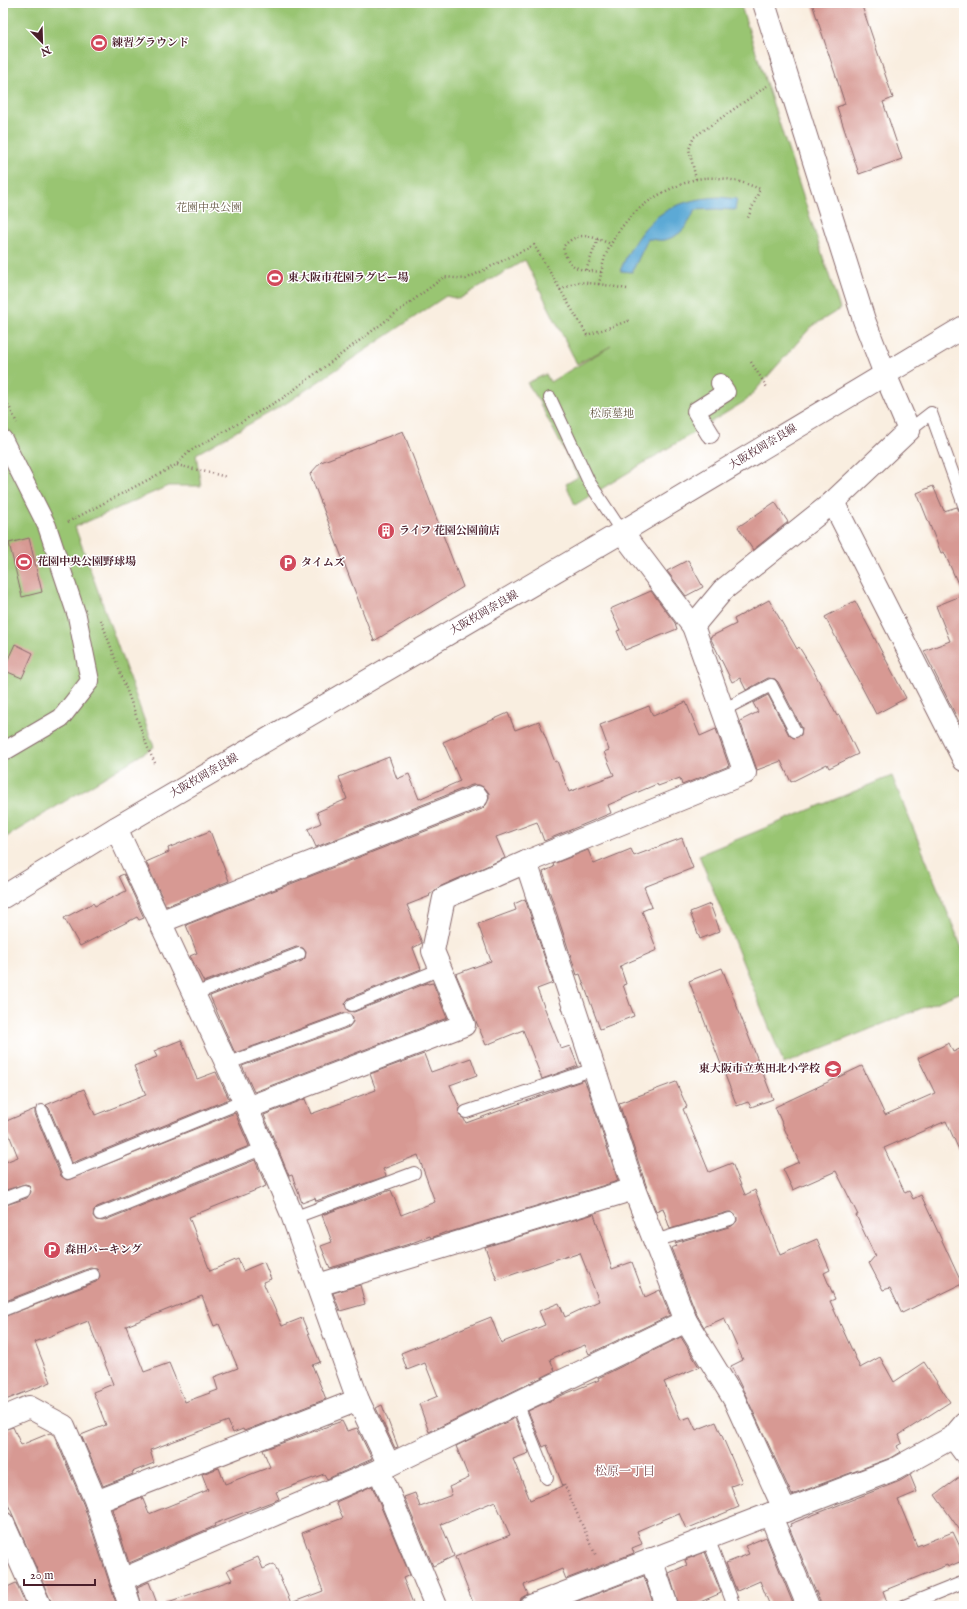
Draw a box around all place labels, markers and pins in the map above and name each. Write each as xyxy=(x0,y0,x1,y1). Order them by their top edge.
sports icon: 練習グラウンド xyxy=(89,33,109,53)
place label: 練習グラウンド xyxy=(112,36,189,50)
sports icon: 東大阪市花園ラグビー場 xyxy=(265,268,285,288)
place label: 東大阪市花園ラグビー場 xyxy=(288,271,409,285)
building icon: ライフ 花園公園前店 xyxy=(376,521,396,541)
place label: ライフ 花園公園前店 xyxy=(399,524,500,538)
sports icon: 花園中央公園野球場 xyxy=(14,552,34,572)
parking icon: タイムズ xyxy=(278,553,298,573)
place label: 花園中央公園野球場 xyxy=(37,555,136,569)
place label: タイムズ xyxy=(301,556,345,570)
school or university icon: 東大阪市立英田北小学校 xyxy=(823,1059,843,1079)
place label: 東大阪市立英田北小学校 xyxy=(699,1062,820,1076)
parking icon: 森田パーキング xyxy=(42,1240,62,1260)
place label: 森田パーキング xyxy=(65,1243,142,1257)

